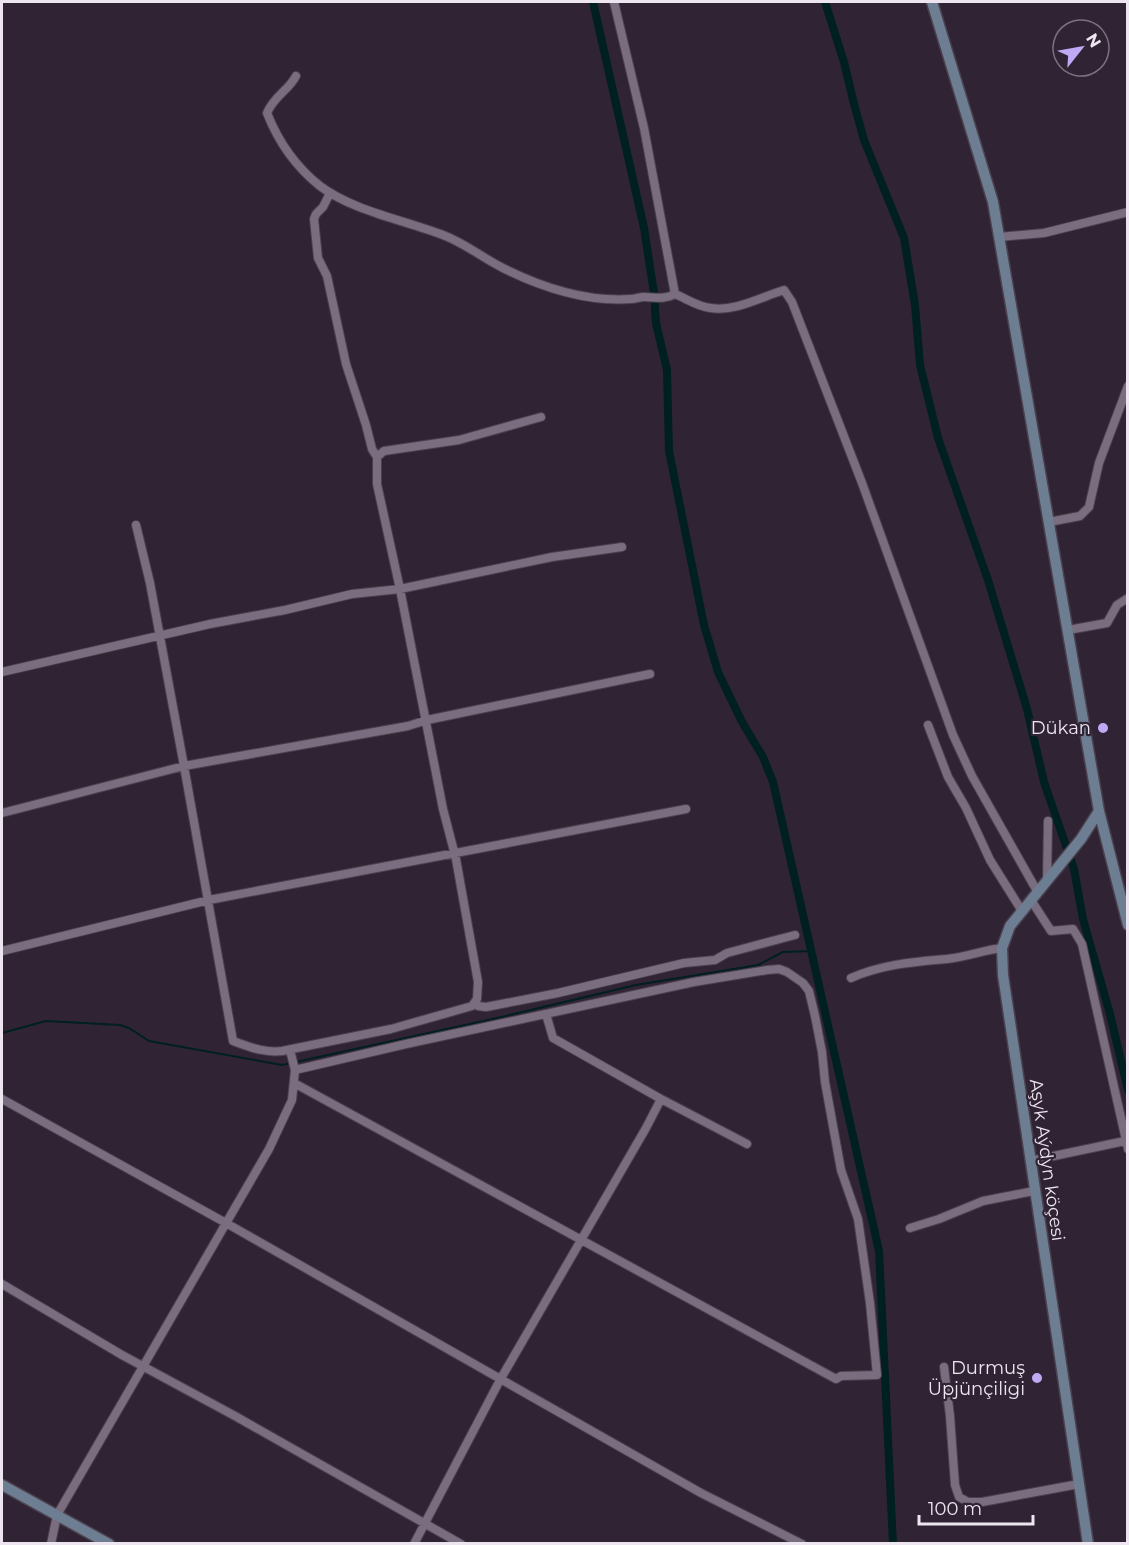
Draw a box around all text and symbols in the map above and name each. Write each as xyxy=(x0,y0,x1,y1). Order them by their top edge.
north arrow xyxy=(1051,18,1111,78)
text: N xyxy=(1082,30,1105,51)
place label: Dükan xyxy=(1031,717,1091,739)
marker: Dükan xyxy=(1096,721,1110,735)
street label: Aşyk Aýdyn köçesi xyxy=(1025,1077,1069,1243)
place label: Durmuş Üpjünçiligi xyxy=(928,1357,1025,1400)
marker: Durmuş Üpjünçiligi xyxy=(1030,1371,1044,1385)
scale bar xyxy=(919,1488,1033,1526)
text: 100 m xyxy=(928,1498,982,1520)

